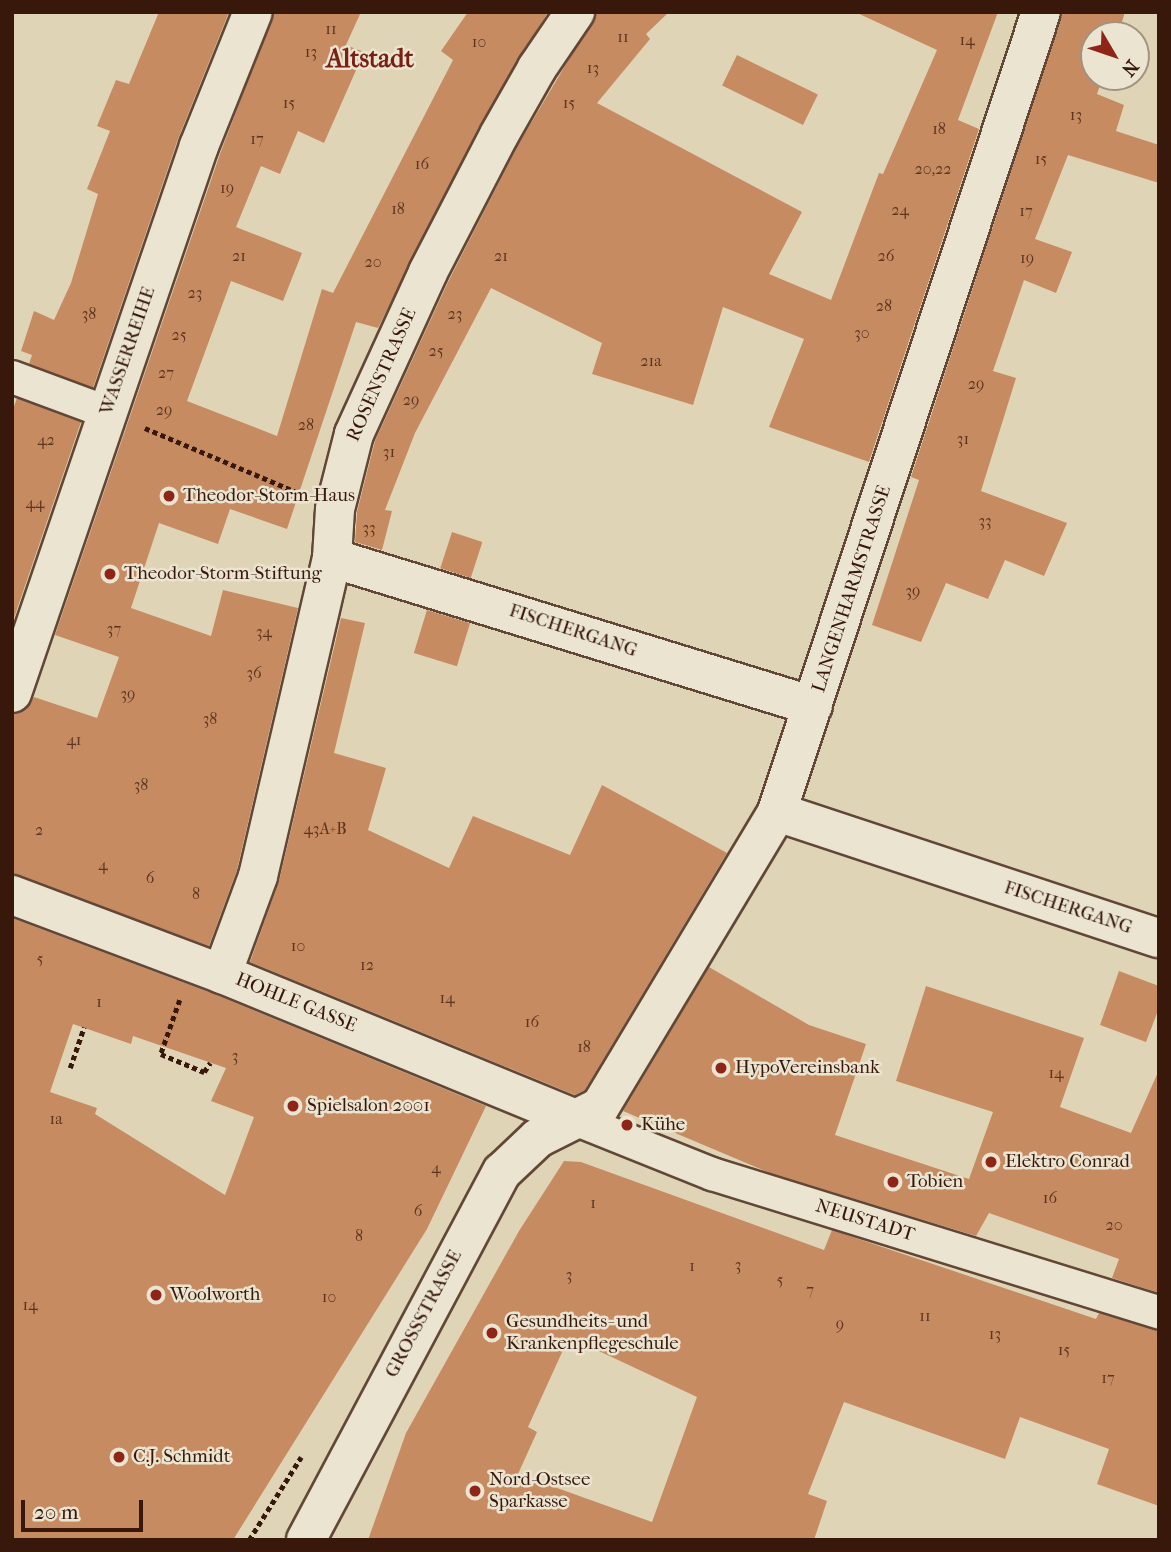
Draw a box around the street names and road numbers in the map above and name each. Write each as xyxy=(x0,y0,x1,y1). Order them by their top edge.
street label: WASSERREIHE xyxy=(95,284,161,418)
street label: ROSENSTRASSE xyxy=(342,305,422,445)
street label: LANGENHARMSTRASSE xyxy=(808,483,896,695)
street label: FISCHERGANG xyxy=(506,600,640,662)
street label: FISCHERGANG xyxy=(1001,877,1135,939)
street label: HOHLE GASSE xyxy=(232,968,360,1038)
street label: NEUSTADT xyxy=(813,1195,917,1247)
street label: GROSSSTRASSE xyxy=(381,1246,467,1382)

